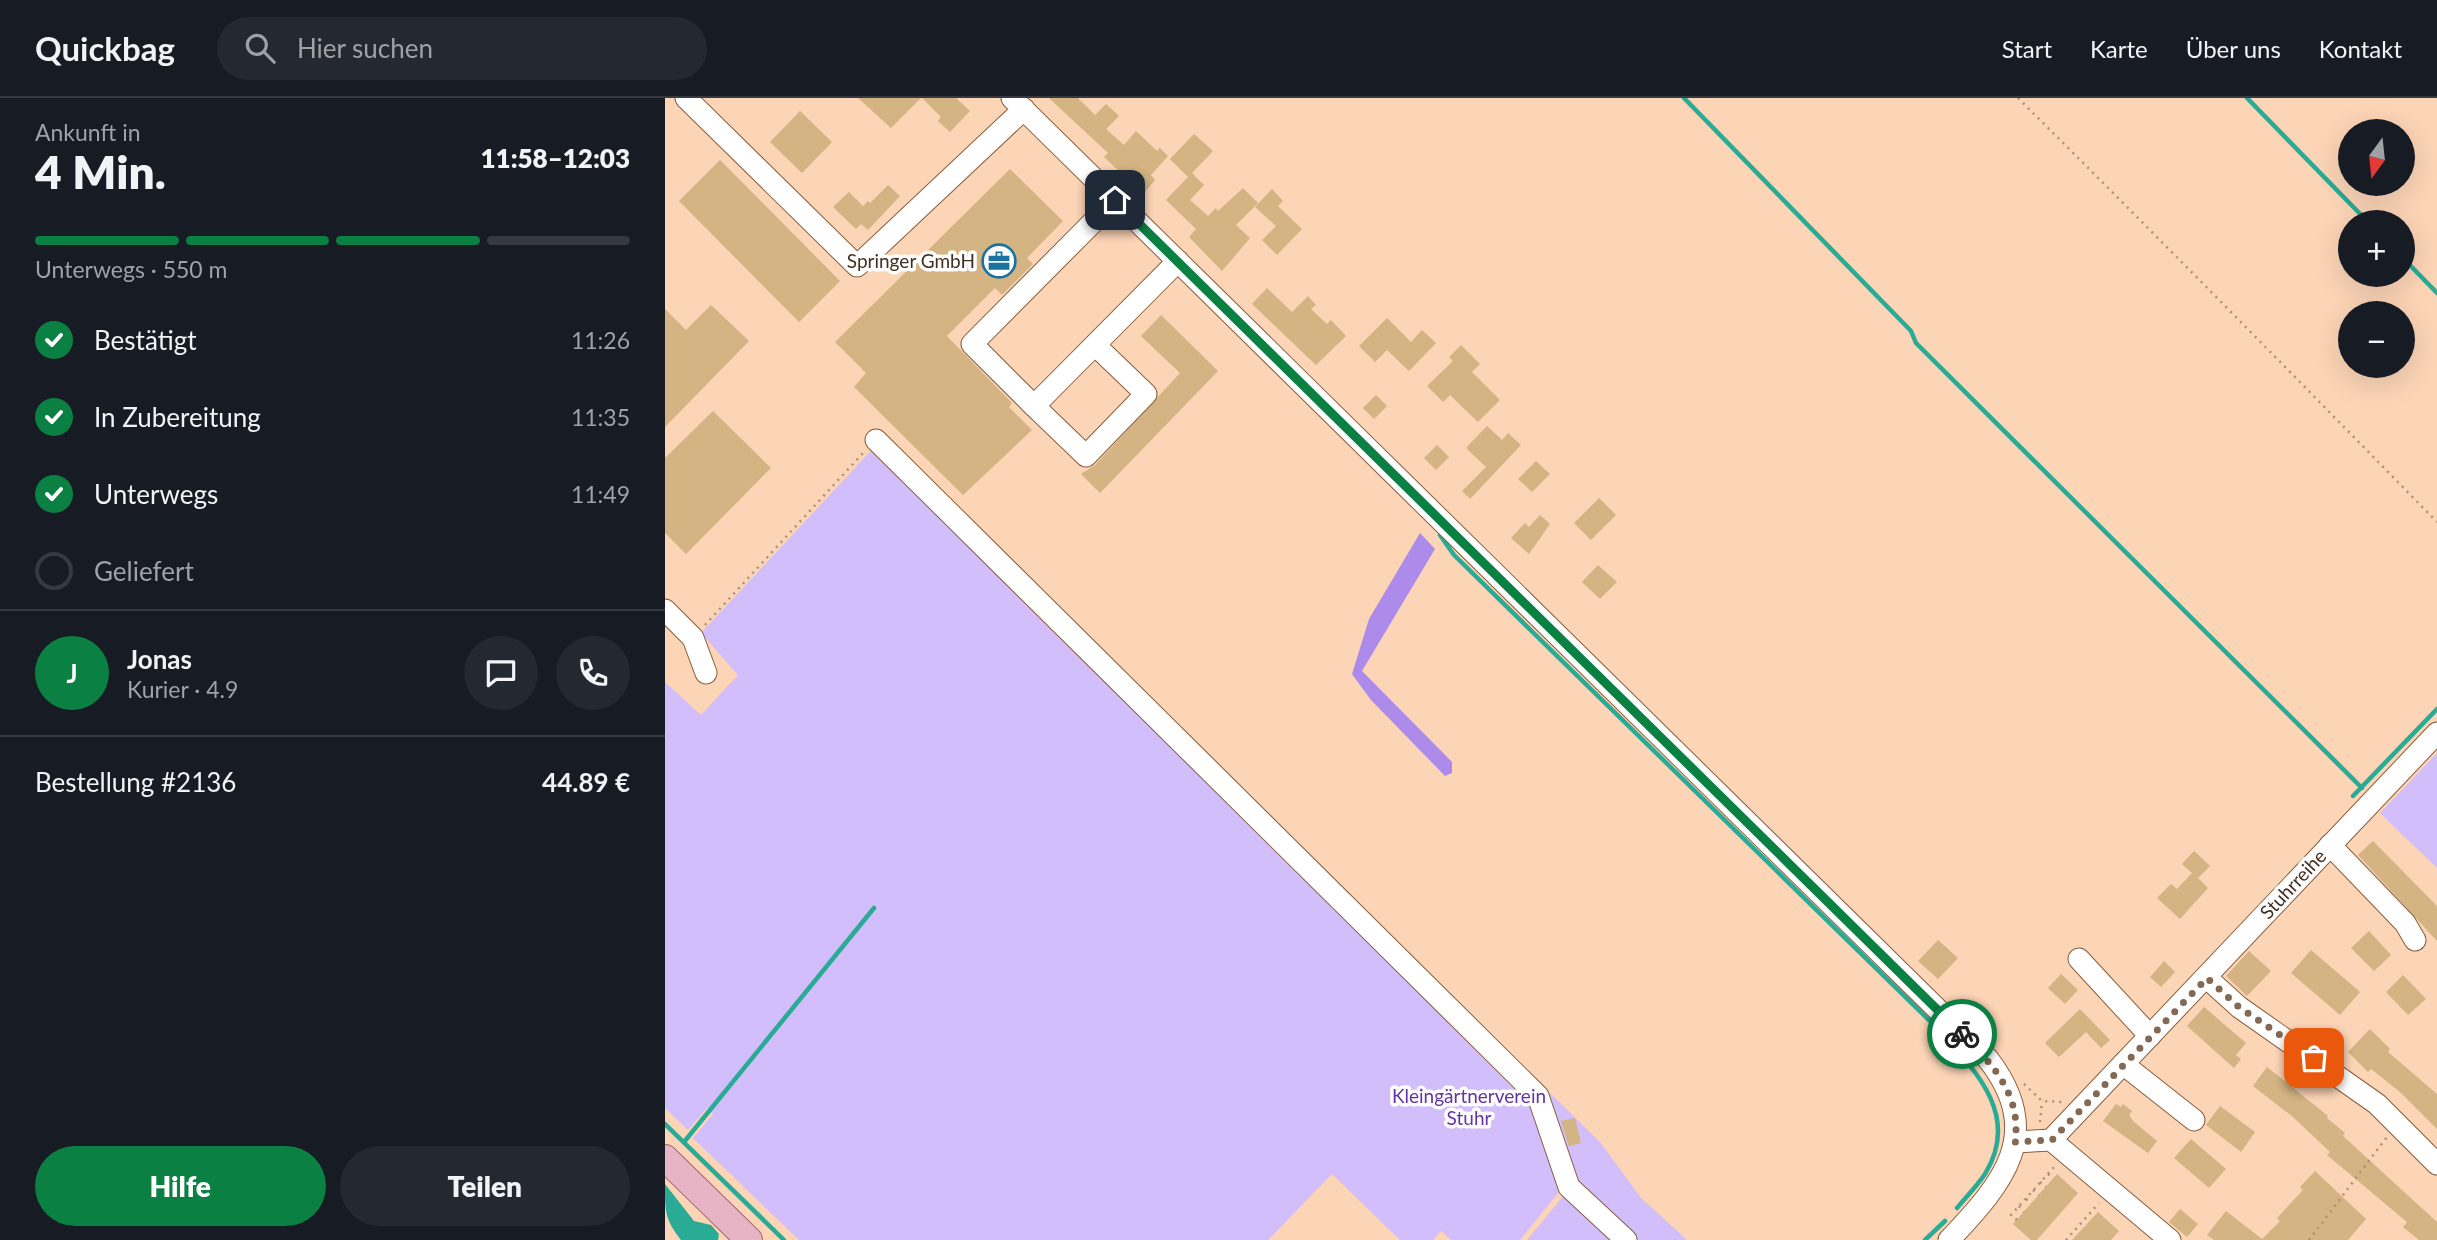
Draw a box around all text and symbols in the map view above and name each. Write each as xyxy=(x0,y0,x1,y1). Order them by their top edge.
search box xyxy=(217,17,707,80)
text: Quickbag xyxy=(35,28,175,68)
icon: search xyxy=(241,29,279,67)
text: Hier suchen xyxy=(297,32,433,64)
text: Start xyxy=(2002,34,2052,63)
text: Karte xyxy=(2090,34,2148,63)
text: Über uns xyxy=(2186,34,2281,63)
text: Kontakt xyxy=(2319,34,2402,63)
text: Ankunft in xyxy=(35,118,141,146)
north arrow xyxy=(2338,119,2415,196)
map controls xyxy=(2338,119,2415,378)
text: 11:58–12:03 xyxy=(480,142,630,174)
text: 4 Min. xyxy=(35,144,166,199)
pin xyxy=(1085,170,1145,230)
icon: home xyxy=(1096,181,1134,219)
button: + xyxy=(2338,210,2415,287)
office icon: Springer GmbH xyxy=(980,242,1018,280)
place label: Springer GmbH xyxy=(847,249,975,272)
text: Unterwegs · 550 m xyxy=(35,255,228,283)
button: − xyxy=(2338,301,2415,378)
icon: check xyxy=(35,321,73,359)
text: Bestätigt xyxy=(94,324,197,356)
text: 11:26 xyxy=(571,326,630,354)
icon: check xyxy=(35,398,73,436)
text: In Zubereitung xyxy=(94,401,261,433)
text: 11:35 xyxy=(571,403,630,431)
icon: check xyxy=(35,475,73,513)
text: Unterwegs xyxy=(94,478,218,510)
text: 11:49 xyxy=(571,480,630,508)
text: Geliefert xyxy=(94,555,194,587)
button: chat xyxy=(464,636,538,710)
button: phone xyxy=(556,636,630,710)
text: Jonas xyxy=(127,643,192,675)
text: J xyxy=(66,657,78,689)
text: Kurier · 4.9 xyxy=(127,675,238,703)
text: Bestellung #2136 xyxy=(35,766,236,798)
text: 44.89 € xyxy=(542,766,630,798)
street label: Stuhrreihe xyxy=(2255,844,2331,923)
courier xyxy=(1927,999,1997,1069)
icon: bike xyxy=(1943,1015,1981,1053)
pin xyxy=(2284,1028,2344,1088)
icon: bag xyxy=(2295,1039,2333,1077)
park label: Kleingärtnerverein Stuhr xyxy=(1392,1084,1546,1129)
button: Hilfe xyxy=(35,1146,326,1226)
button: Teilen xyxy=(340,1146,630,1226)

